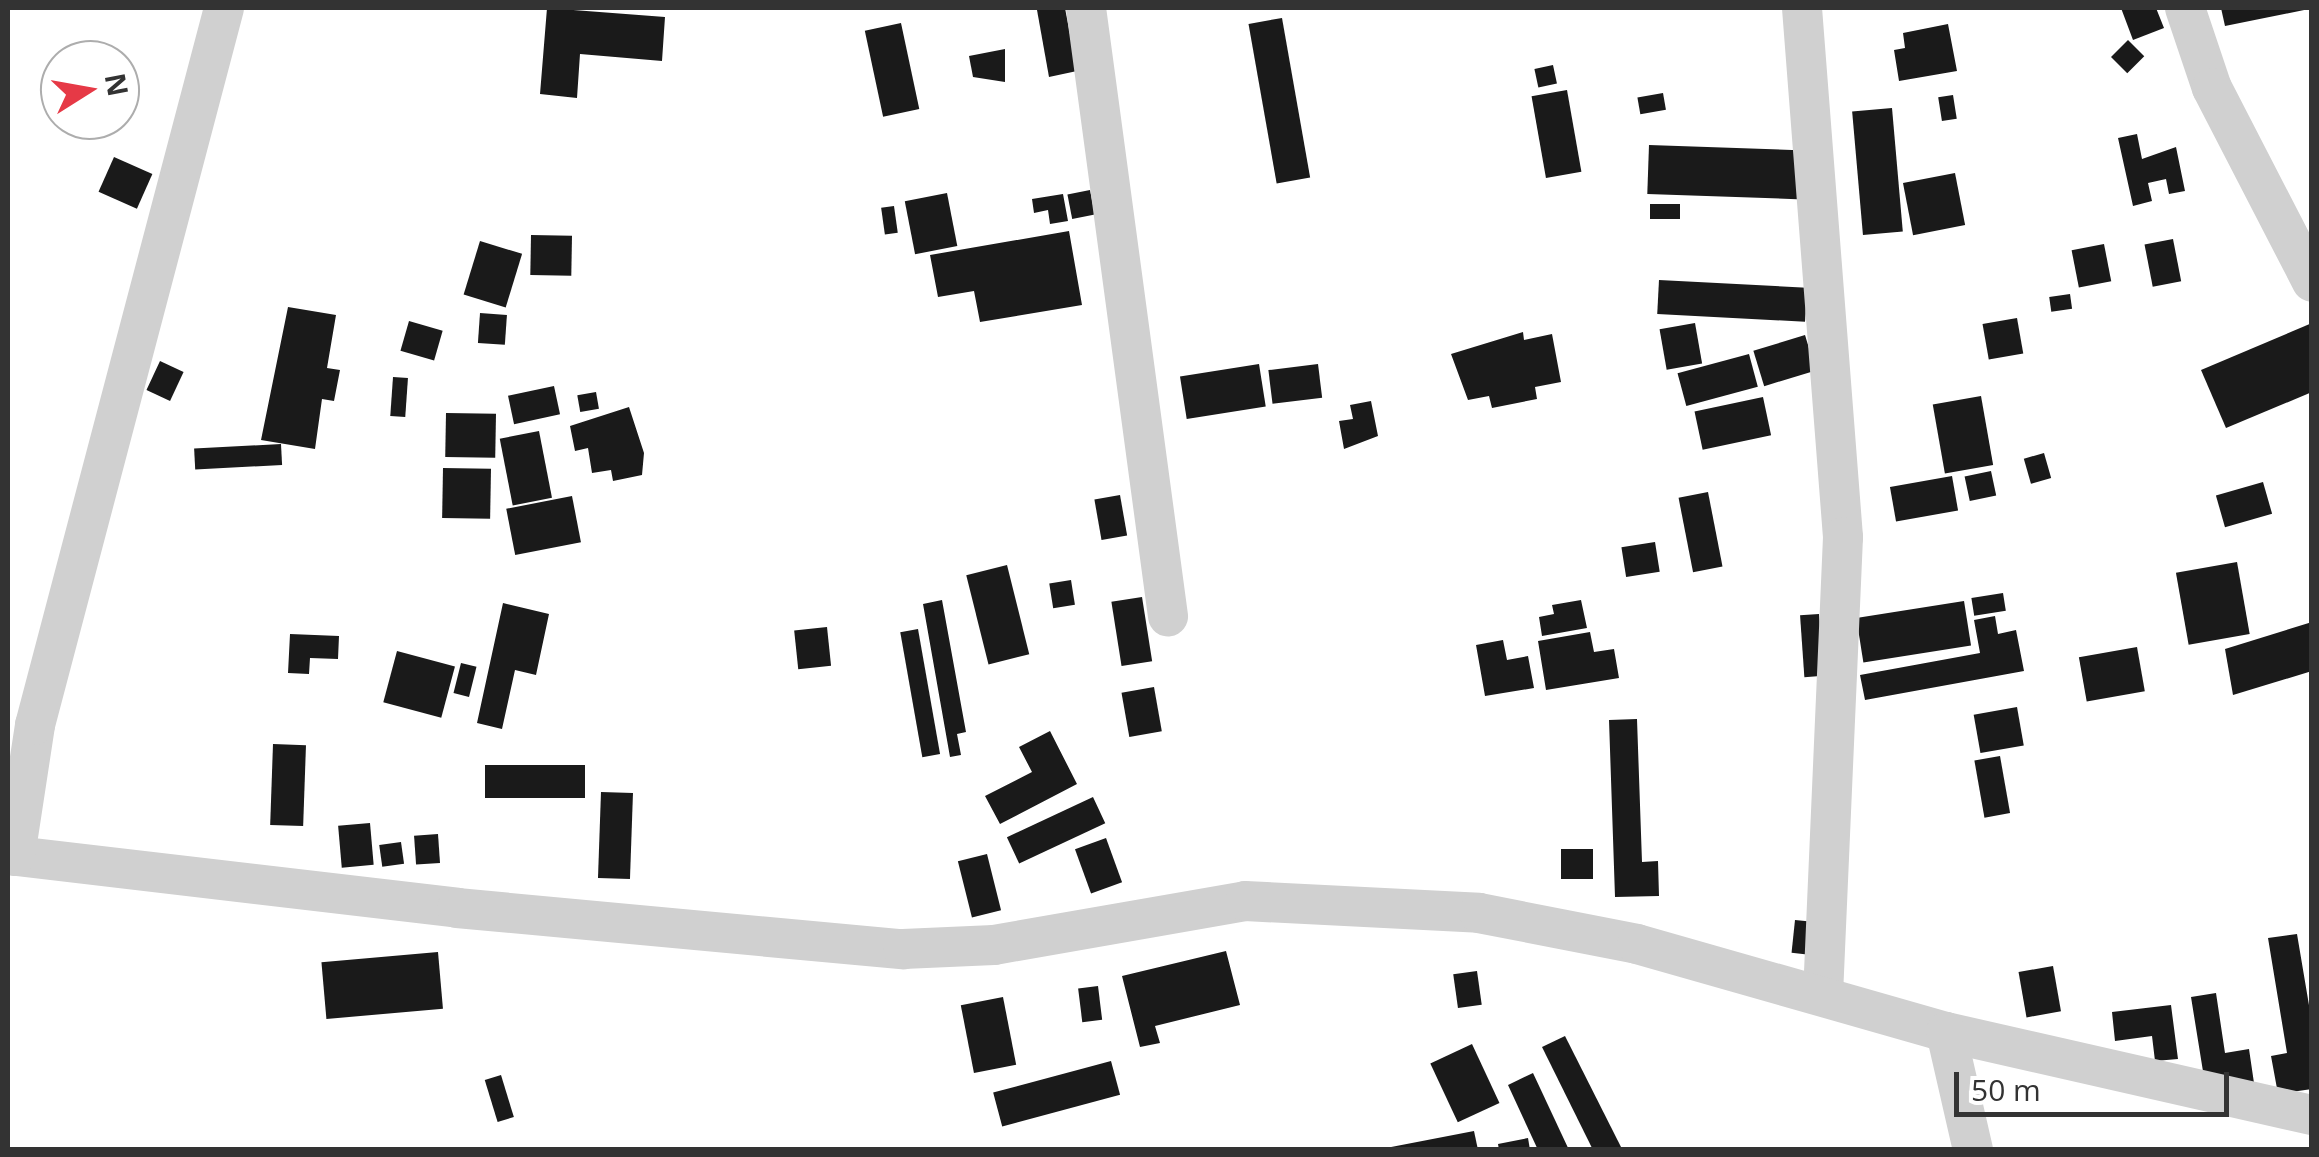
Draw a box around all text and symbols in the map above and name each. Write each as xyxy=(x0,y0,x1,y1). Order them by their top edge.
north arrow xyxy=(40,40,140,140)
text: N xyxy=(97,70,138,99)
scale bar xyxy=(1959,1052,2234,1114)
text: 50 m xyxy=(1971,1069,2041,1110)

